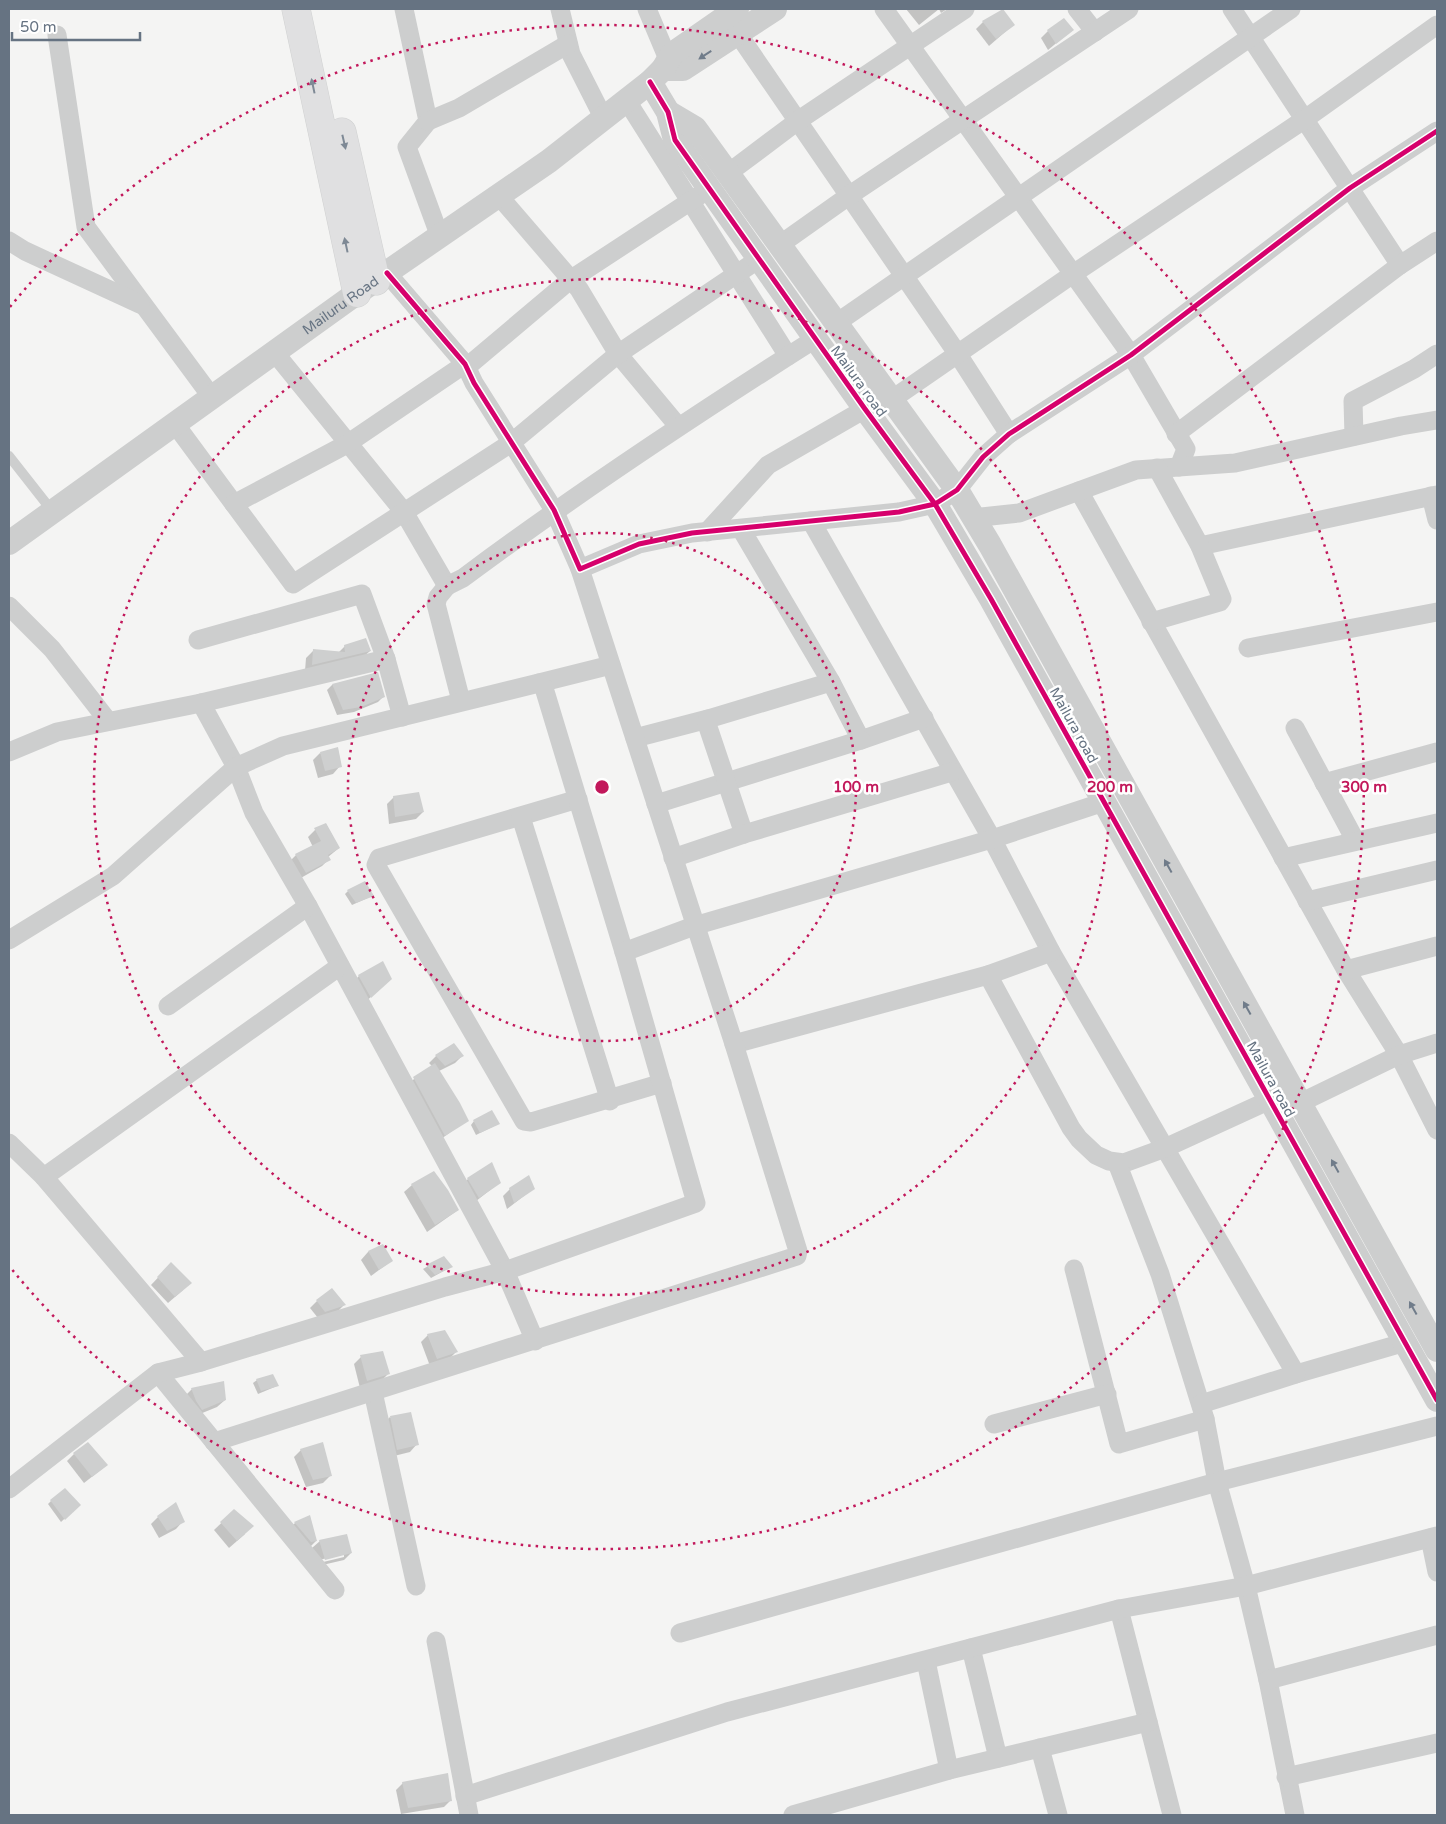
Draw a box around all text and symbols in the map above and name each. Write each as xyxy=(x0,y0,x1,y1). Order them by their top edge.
scale bar xyxy=(12,10,140,42)
text: 50 m xyxy=(20,18,57,36)
one-way arrow xyxy=(698,50,712,59)
one-way arrow xyxy=(309,79,317,94)
one-way arrow xyxy=(340,134,348,149)
one-way arrow xyxy=(342,237,350,253)
street label: Mailuru Road xyxy=(299,273,382,338)
street label: Mailura road xyxy=(827,342,890,420)
street label: Mailura road xyxy=(1046,684,1101,766)
centre of rings xyxy=(593,778,611,796)
text: 100 m xyxy=(833,778,879,796)
text: 200 m xyxy=(1087,778,1133,796)
text: 300 m xyxy=(1341,778,1387,796)
one-way arrow xyxy=(1164,859,1172,874)
one-way arrow xyxy=(1243,1001,1251,1016)
street label: Mailura road xyxy=(1243,1038,1298,1120)
one-way arrow xyxy=(1330,1159,1339,1172)
one-way arrow xyxy=(1409,1301,1418,1314)

